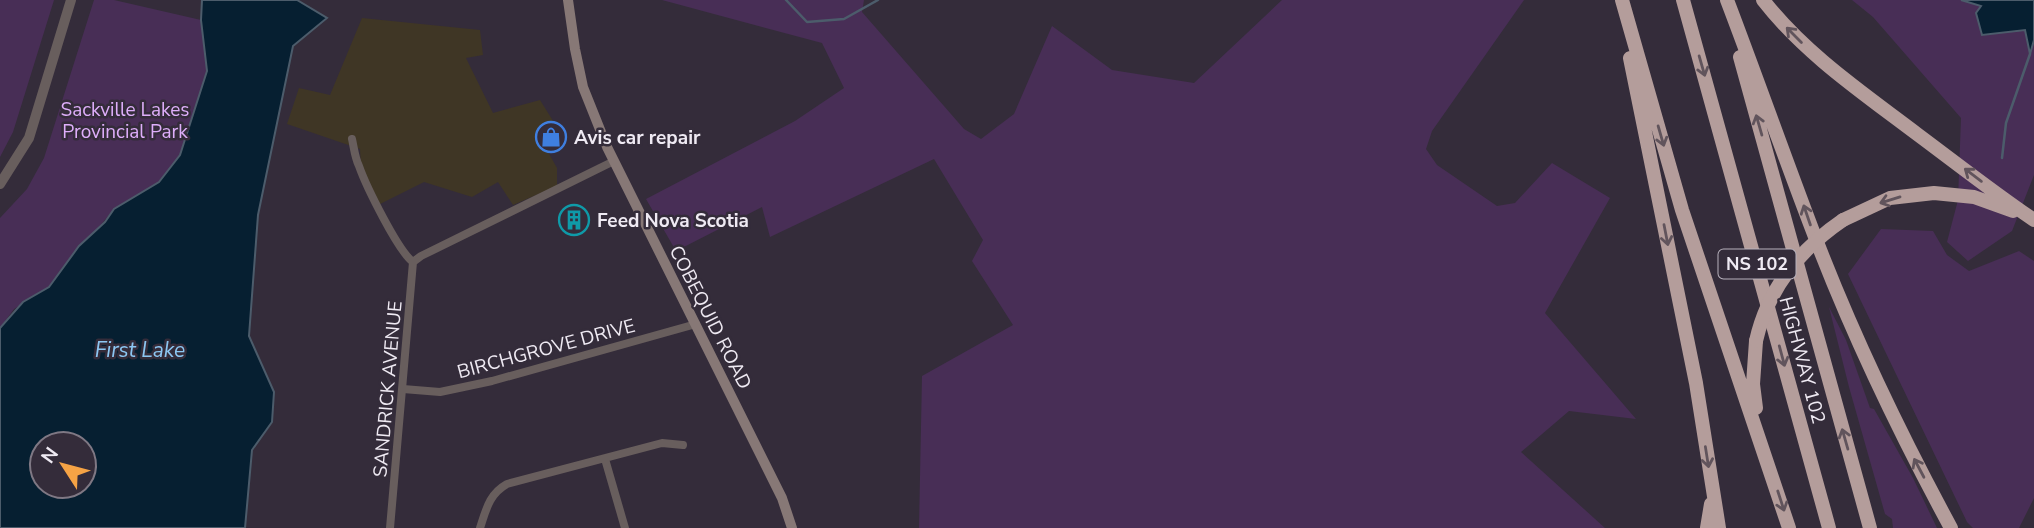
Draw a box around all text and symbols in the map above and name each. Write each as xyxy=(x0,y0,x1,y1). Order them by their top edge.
one-way arrow xyxy=(1786,26,1803,43)
one-way arrow xyxy=(1696,55,1709,77)
park label: Sackville Lakes Provincial Park xyxy=(61,97,189,145)
one-way arrow xyxy=(1752,114,1765,136)
shop icon: Avis car repair xyxy=(534,120,568,154)
place label: Avis car repair xyxy=(574,125,701,151)
one-way arrow xyxy=(1656,125,1669,147)
one-way arrow xyxy=(1964,168,1983,182)
one-way arrow xyxy=(1879,194,1901,207)
building icon: Feed Nova Scotia xyxy=(557,203,591,237)
one-way arrow xyxy=(1800,205,1812,227)
place label: Feed Nova Scotia xyxy=(597,208,749,234)
one-way arrow xyxy=(1659,223,1673,246)
street label: COBEQUID ROAD xyxy=(663,241,758,394)
road number: NS 102 xyxy=(1718,250,1796,278)
street label: HIGHWAY 102 xyxy=(1773,294,1831,427)
street label: SANDRICK AVENUE xyxy=(367,300,409,478)
street label: BIRCHGROVE DRIVE xyxy=(454,313,638,385)
water label: First Lake xyxy=(95,336,185,364)
one-way arrow xyxy=(1776,344,1789,367)
one-way arrow xyxy=(1837,428,1850,450)
north arrow xyxy=(28,430,98,500)
text: N xyxy=(35,442,65,469)
one-way arrow xyxy=(1701,445,1714,468)
one-way arrow xyxy=(1912,458,1926,478)
one-way arrow xyxy=(1775,490,1788,512)

